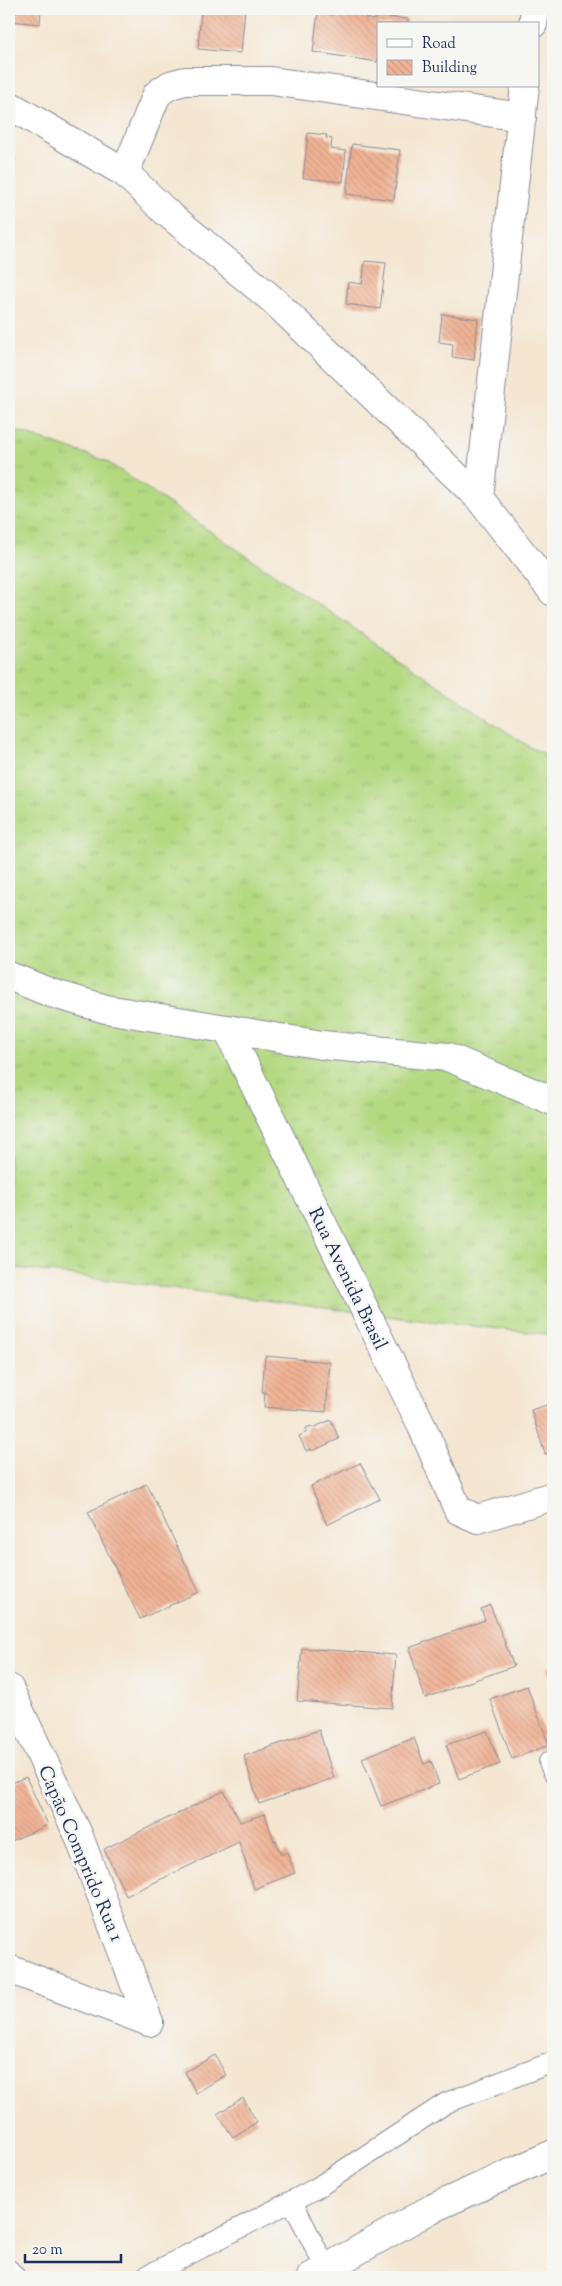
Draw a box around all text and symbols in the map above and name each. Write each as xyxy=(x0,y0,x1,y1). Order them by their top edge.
legend xyxy=(377,22,540,88)
text: Road xyxy=(422,34,456,55)
text: Building xyxy=(422,58,477,79)
street label: Rua Avenida Brasil xyxy=(301,1203,393,1355)
street label: Capão Comprido Rua 1 xyxy=(30,1762,129,1947)
scale bar xyxy=(25,2231,121,2263)
text: 20 m xyxy=(32,2240,63,2261)

